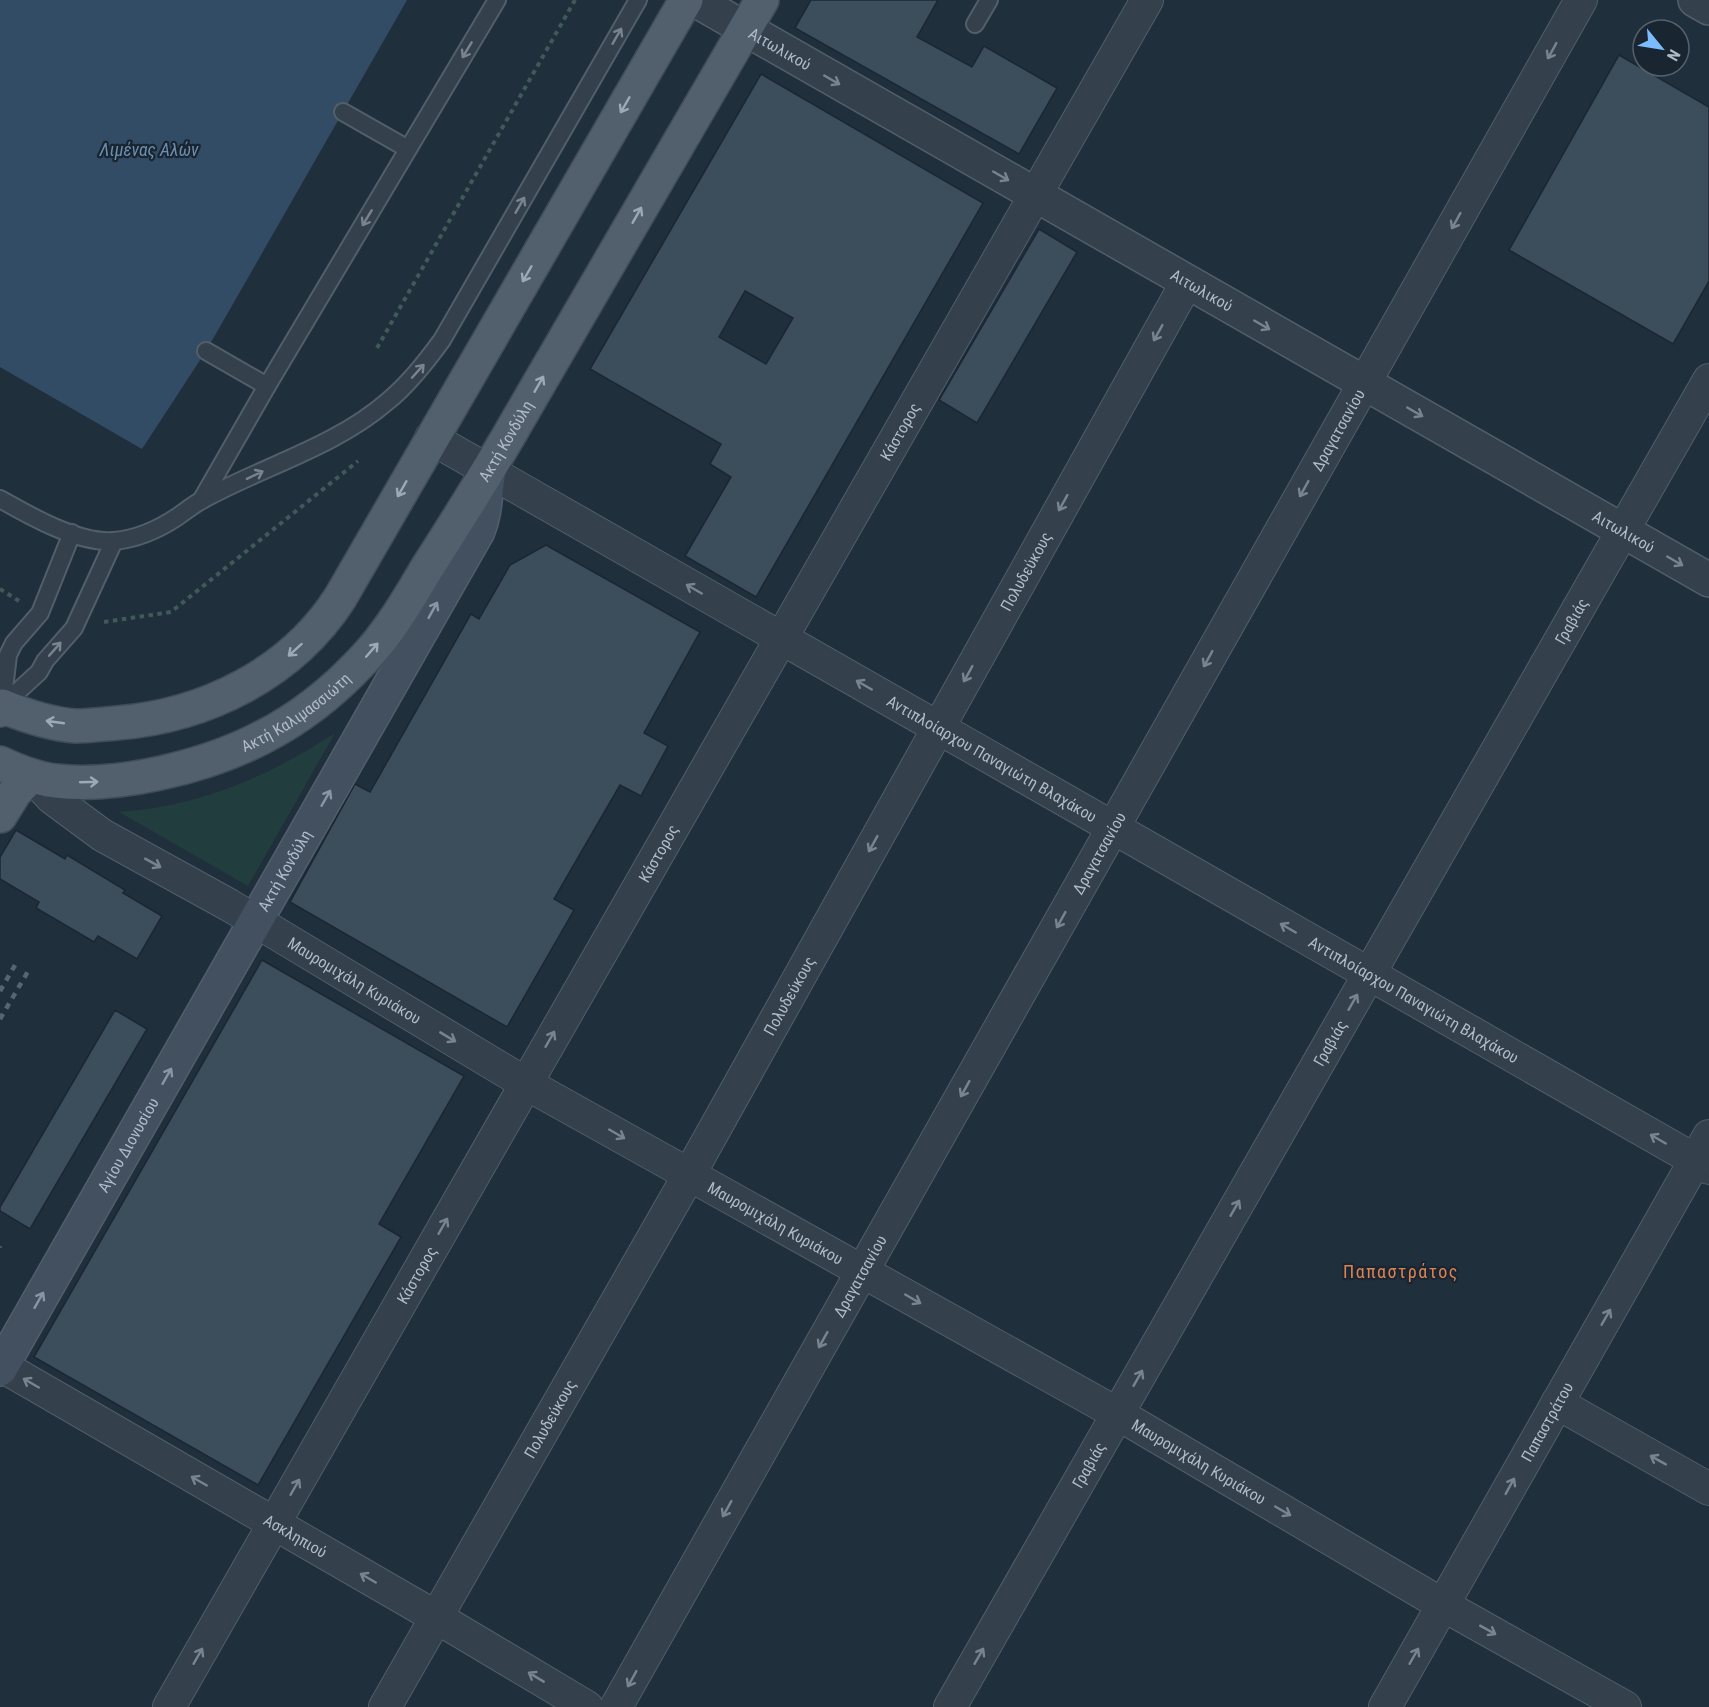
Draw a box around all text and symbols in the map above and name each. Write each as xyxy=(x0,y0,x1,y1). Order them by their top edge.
north arrow xyxy=(1631,18,1691,78)
street label: Αιτωλικού xyxy=(746,23,815,74)
one-way arrow xyxy=(611,28,623,45)
one-way arrow xyxy=(461,41,473,58)
one-way arrow xyxy=(1546,42,1558,59)
text: N xyxy=(1663,46,1684,64)
one-way arrow xyxy=(823,74,840,86)
one-way arrow xyxy=(619,96,631,113)
water label: Λιμένας Αλών xyxy=(98,139,199,160)
one-way arrow xyxy=(992,170,1009,182)
one-way arrow xyxy=(514,197,526,214)
one-way arrow xyxy=(631,207,643,224)
one-way arrow xyxy=(361,209,373,226)
one-way arrow xyxy=(1450,212,1462,229)
one-way arrow xyxy=(521,265,533,282)
street label: Αιτωλικού xyxy=(1167,265,1236,315)
one-way arrow xyxy=(1253,319,1270,331)
one-way arrow xyxy=(1152,324,1164,341)
one-way arrow xyxy=(411,364,425,379)
one-way arrow xyxy=(533,376,545,393)
street label: Δραγατσανίου xyxy=(1307,386,1369,474)
street label: Ακτή Κονδύλη xyxy=(474,397,537,485)
street label: Κάστορος xyxy=(876,399,924,464)
one-way arrow xyxy=(1406,406,1423,418)
one-way arrow xyxy=(246,468,264,480)
one-way arrow xyxy=(396,480,408,497)
one-way arrow xyxy=(1298,480,1310,497)
one-way arrow xyxy=(1057,494,1068,512)
street label: Αιτωλικού xyxy=(1589,506,1658,557)
street label: Πολυδεύκους xyxy=(996,528,1055,614)
one-way arrow xyxy=(1667,555,1684,567)
one-way arrow xyxy=(686,582,703,594)
street label: Γραβιάς xyxy=(1550,595,1592,647)
one-way arrow xyxy=(427,602,439,619)
one-way arrow xyxy=(48,642,62,657)
one-way arrow xyxy=(287,643,302,657)
one-way arrow xyxy=(365,643,379,658)
one-way arrow xyxy=(1202,649,1213,667)
one-way arrow xyxy=(962,665,974,682)
street label: Ακτή Καλιμασσιώτη xyxy=(238,669,354,756)
one-way arrow xyxy=(856,679,873,691)
street label: Αντιπλοίαρχου Παναγιώτη Βλαχάκου xyxy=(884,691,1100,826)
one-way arrow xyxy=(46,717,65,728)
one-way arrow xyxy=(79,776,99,787)
one-way arrow xyxy=(320,790,332,807)
street label: Δραγατσανίου xyxy=(1068,809,1129,897)
street label: Κάστορος xyxy=(634,821,682,885)
street label: Ακτή Κονδύλη xyxy=(254,826,315,915)
one-way arrow xyxy=(867,835,879,852)
one-way arrow xyxy=(144,857,161,869)
one-way arrow xyxy=(1054,911,1066,928)
one-way arrow xyxy=(1280,921,1297,933)
street label: Αντιπλοίαρχου Παναγιώτη Βλαχάκου xyxy=(1306,932,1522,1067)
street label: Μαυρομιχάλη Κυριάκου xyxy=(284,933,425,1028)
street label: Πολυδεύκους xyxy=(759,953,819,1039)
one-way arrow xyxy=(1347,994,1359,1011)
street label: Γραβιάς xyxy=(1309,1017,1350,1069)
one-way arrow xyxy=(439,1031,456,1043)
one-way arrow xyxy=(545,1031,557,1048)
one-way arrow xyxy=(161,1068,173,1085)
one-way arrow xyxy=(959,1080,970,1098)
street label: Αγίου Διονυσίου xyxy=(93,1094,162,1196)
one-way arrow xyxy=(608,1128,625,1140)
one-way arrow xyxy=(1650,1133,1667,1145)
street label: Μαυρομιχάλη Κυριάκου xyxy=(705,1177,847,1268)
one-way arrow xyxy=(1229,1200,1241,1217)
one-way arrow xyxy=(438,1218,449,1236)
street label: Δραγατσανίου xyxy=(829,1232,890,1320)
street label: Κάστορος xyxy=(393,1243,441,1307)
district label: Παπαστράτος xyxy=(1343,1261,1459,1282)
one-way arrow xyxy=(34,1292,46,1309)
one-way arrow xyxy=(904,1293,921,1305)
one-way arrow xyxy=(1600,1309,1612,1326)
one-way arrow xyxy=(817,1330,828,1348)
one-way arrow xyxy=(1133,1369,1145,1386)
one-way arrow xyxy=(23,1376,40,1388)
street label: Πολυδεύκους xyxy=(520,1376,580,1462)
street label: Παπαστράτου xyxy=(1517,1379,1577,1465)
street label: Μαυρομιχάλη Κυριάκου xyxy=(1129,1415,1269,1508)
street label: Γραβιάς xyxy=(1068,1438,1109,1491)
one-way arrow xyxy=(1650,1454,1667,1466)
one-way arrow xyxy=(191,1475,208,1487)
one-way arrow xyxy=(1505,1478,1516,1496)
one-way arrow xyxy=(289,1479,301,1496)
one-way arrow xyxy=(721,1501,733,1518)
one-way arrow xyxy=(1274,1506,1291,1518)
street label: Ασκληπιού xyxy=(261,1510,330,1561)
one-way arrow xyxy=(360,1572,377,1584)
one-way arrow xyxy=(1479,1625,1496,1637)
one-way arrow xyxy=(192,1648,204,1665)
one-way arrow xyxy=(973,1648,985,1665)
one-way arrow xyxy=(1408,1648,1420,1665)
one-way arrow xyxy=(625,1670,637,1687)
one-way arrow xyxy=(528,1671,545,1683)

